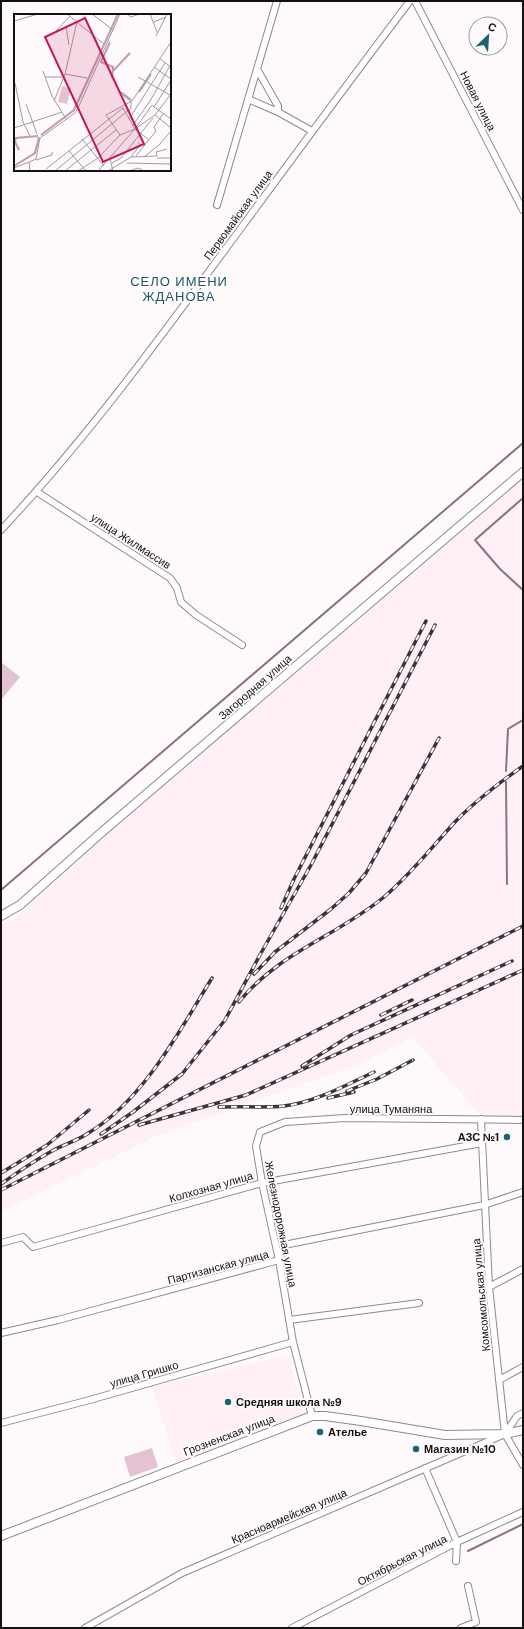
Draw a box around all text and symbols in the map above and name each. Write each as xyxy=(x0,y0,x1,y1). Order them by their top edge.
inset map xyxy=(14,14,171,171)
north arrow xyxy=(468,16,508,56)
text: С xyxy=(486,19,499,35)
street label: Новая улица xyxy=(457,69,499,134)
street label: Первомайская улица xyxy=(201,167,276,263)
district label: СЕЛО ИМЕНИ ЖДАНОВА xyxy=(130,273,228,305)
street label: улица Жилмассив xyxy=(88,510,174,572)
street label: Загородная улица xyxy=(216,651,295,723)
street label: улица Туманяна xyxy=(350,1102,433,1116)
place label: АЗС №1 xyxy=(458,1130,499,1144)
marker: АЗС №1 xyxy=(502,1132,512,1142)
street label: Железнодорожная улица xyxy=(262,1160,300,1289)
street label: Колхозная улица xyxy=(168,1168,255,1206)
street label: Комсомольская улица xyxy=(469,1237,493,1352)
street label: Партизанская улица xyxy=(166,1247,271,1287)
street label: улица Гришко xyxy=(108,1358,180,1390)
place label: Средняя школа №9 xyxy=(236,1395,342,1409)
marker: Средняя школа №9 xyxy=(223,1397,233,1407)
street label: Грозненская улица xyxy=(181,1411,277,1459)
place label: Ателье xyxy=(328,1425,367,1439)
marker: Ателье xyxy=(315,1427,325,1437)
place label: Магазин №10 xyxy=(424,1442,496,1456)
marker: Магазин №10 xyxy=(411,1444,421,1454)
street label: Красноармейская улица xyxy=(229,1485,350,1547)
street label: Октябрьская улица xyxy=(355,1531,450,1589)

